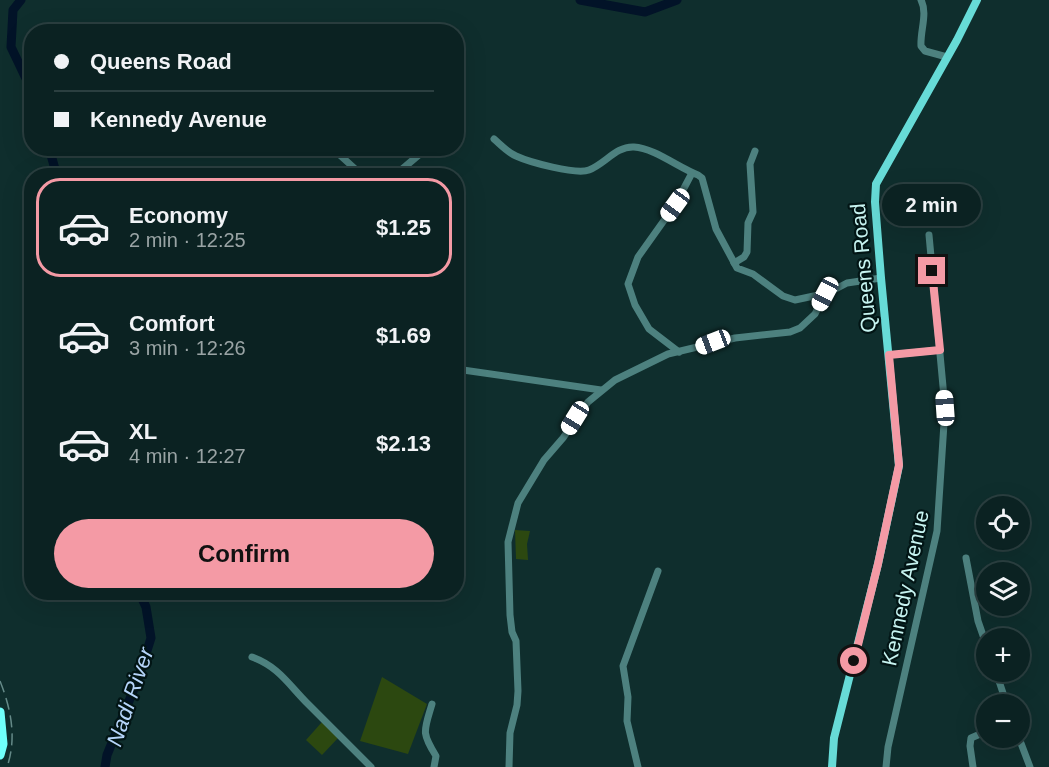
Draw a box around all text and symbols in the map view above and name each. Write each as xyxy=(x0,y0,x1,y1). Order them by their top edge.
text: Queens Road xyxy=(90,49,232,74)
text: Kennedy Avenue xyxy=(90,107,267,132)
callout: 2 min xyxy=(882,184,982,226)
car xyxy=(657,185,693,225)
text: 2 min xyxy=(905,194,958,216)
icon: car xyxy=(57,201,111,255)
street label: Queens Road xyxy=(846,202,880,334)
text: Economy xyxy=(129,203,228,228)
text: $1.25 xyxy=(376,215,431,240)
text: 2 min · 12:25 xyxy=(129,229,246,251)
route end xyxy=(918,257,945,284)
car xyxy=(809,274,841,314)
icon: car xyxy=(57,309,111,363)
text: Comfort xyxy=(129,311,215,336)
text: $1.69 xyxy=(376,323,431,348)
car xyxy=(693,327,733,357)
text: 3 min · 12:26 xyxy=(129,337,246,359)
car xyxy=(935,389,955,427)
car xyxy=(558,398,592,438)
icon: car xyxy=(57,417,111,471)
text: XL xyxy=(129,419,157,444)
text: $2.13 xyxy=(376,431,431,456)
text: 4 min · 12:27 xyxy=(129,445,246,467)
map controls xyxy=(976,496,1030,748)
button: locate xyxy=(976,496,1030,550)
street label: Kennedy Avenue xyxy=(877,508,933,668)
button: Confirm xyxy=(54,519,434,588)
button: layers xyxy=(976,562,1030,616)
button: + xyxy=(976,628,1030,682)
water label: Nadi River xyxy=(101,643,159,750)
route start xyxy=(840,647,867,674)
button: − xyxy=(976,694,1030,748)

